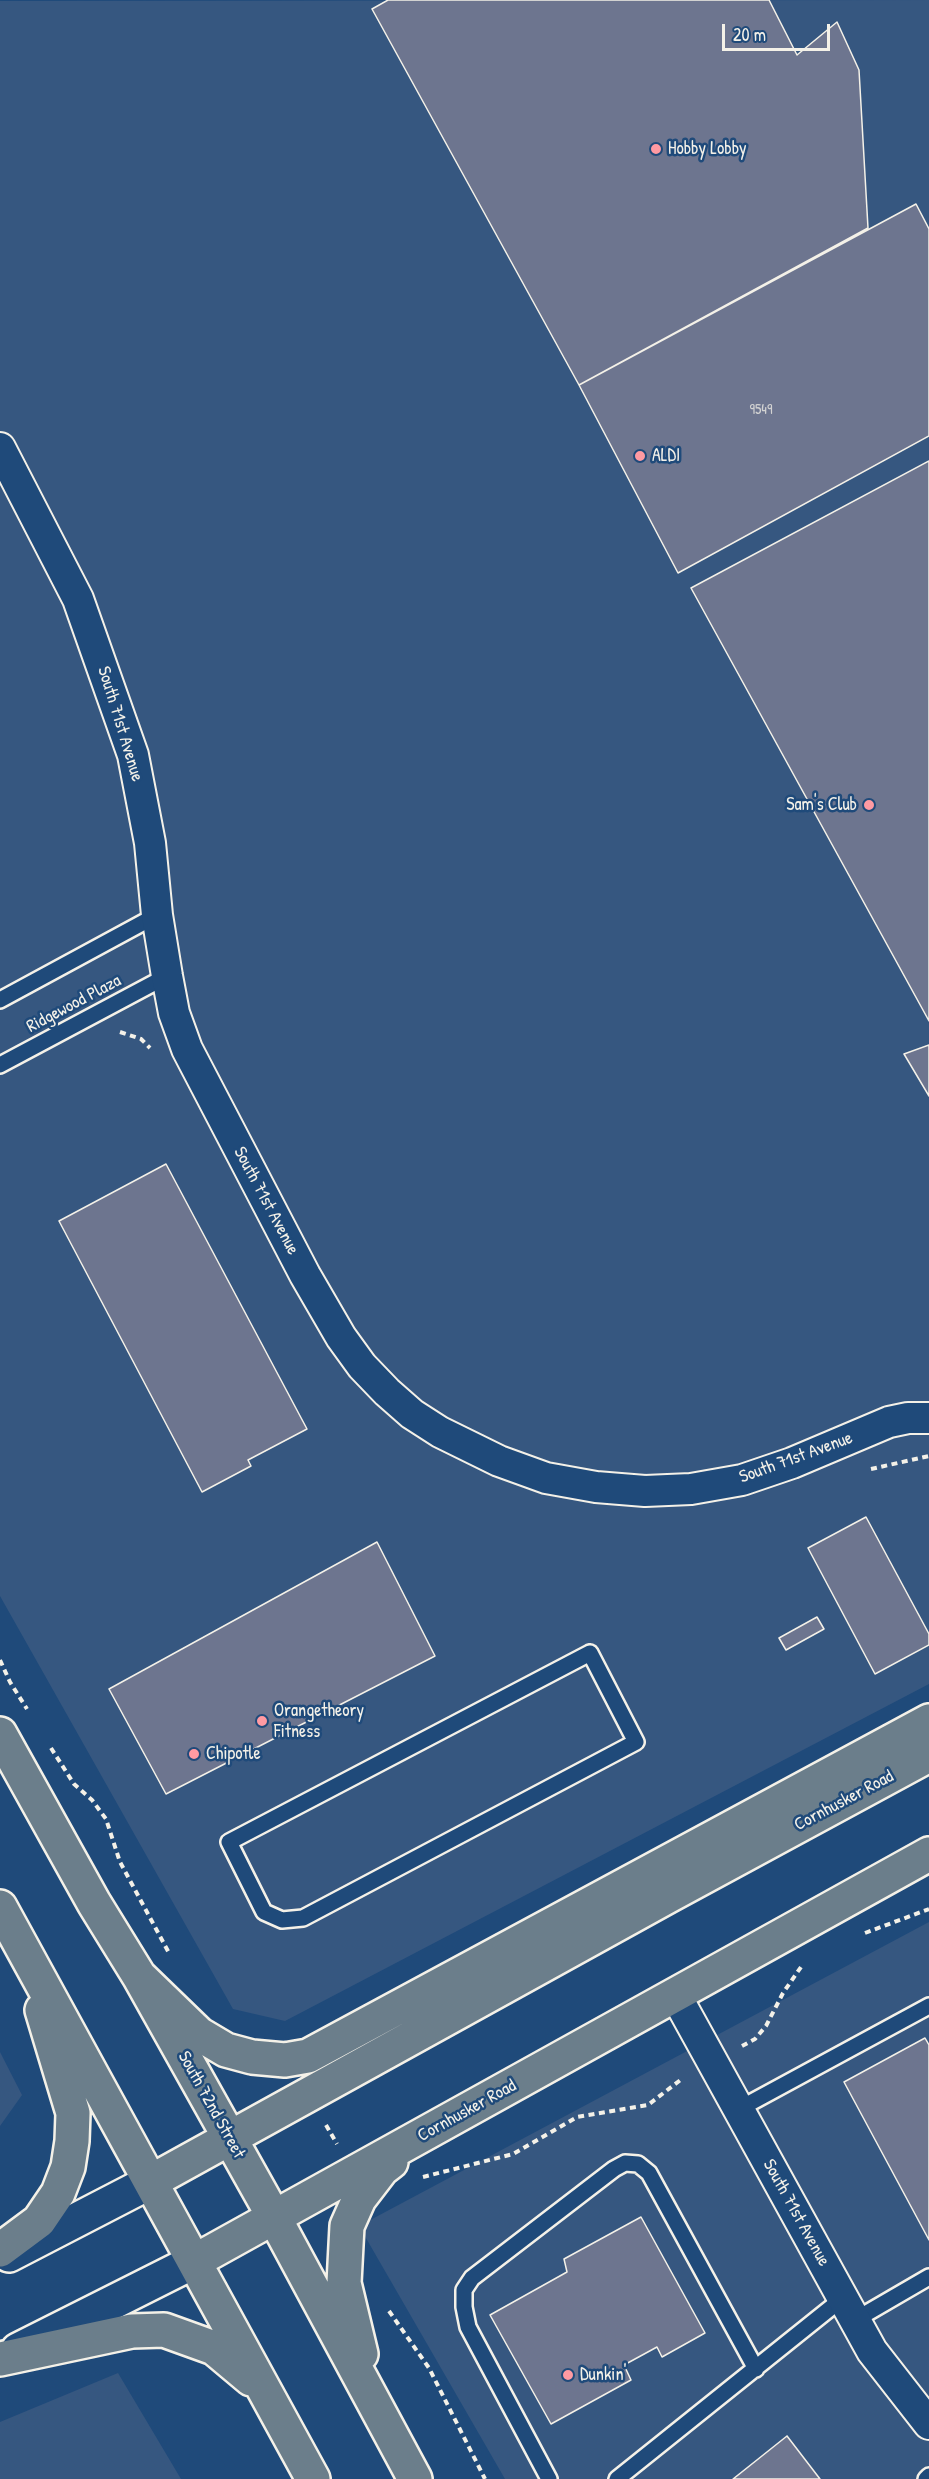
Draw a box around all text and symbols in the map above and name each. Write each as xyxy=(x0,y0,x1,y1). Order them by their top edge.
scale bar xyxy=(725,12,833,50)
text: 20 m xyxy=(733,22,766,47)
place label: Hobby Lobby xyxy=(668,138,747,160)
marker: Hobby Lobby xyxy=(649,142,663,156)
house number: 9549 xyxy=(750,401,772,419)
place label: ALDI xyxy=(652,445,680,467)
marker: ALDI xyxy=(633,449,647,463)
street label: South 71st Avenue xyxy=(92,664,148,784)
place label: Sam's Club xyxy=(786,794,857,816)
marker: Sam's Club xyxy=(862,798,876,812)
street label: Ridgewood Plaza xyxy=(23,970,125,1038)
street label: South 71st Avenue xyxy=(229,1143,303,1259)
street label: South 71st Avenue xyxy=(736,1428,856,1488)
place label: Orangetheory Fitness xyxy=(274,1700,364,1742)
marker: Orangetheory Fitness xyxy=(255,1714,269,1728)
place label: Chipotle xyxy=(206,1743,261,1765)
marker: Chipotle xyxy=(187,1747,201,1761)
street label: Cornhusker Road xyxy=(791,1766,897,1836)
street label: South 72nd Street xyxy=(173,2048,249,2162)
street label: Cornhusker Road xyxy=(414,2075,520,2147)
street label: South 71st Avenue xyxy=(758,2156,834,2270)
place label: Dunkin' xyxy=(580,2364,626,2386)
marker: Dunkin' xyxy=(561,2368,575,2382)

